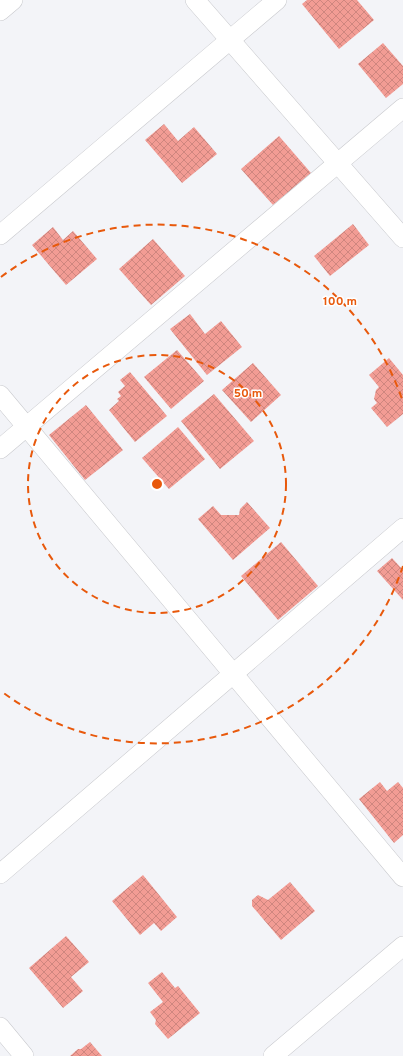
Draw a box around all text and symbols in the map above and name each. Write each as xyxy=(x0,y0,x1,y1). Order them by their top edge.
text: 100 m xyxy=(323,294,357,310)
text: 50 m xyxy=(234,386,262,402)
centre of rings xyxy=(150,477,164,491)

